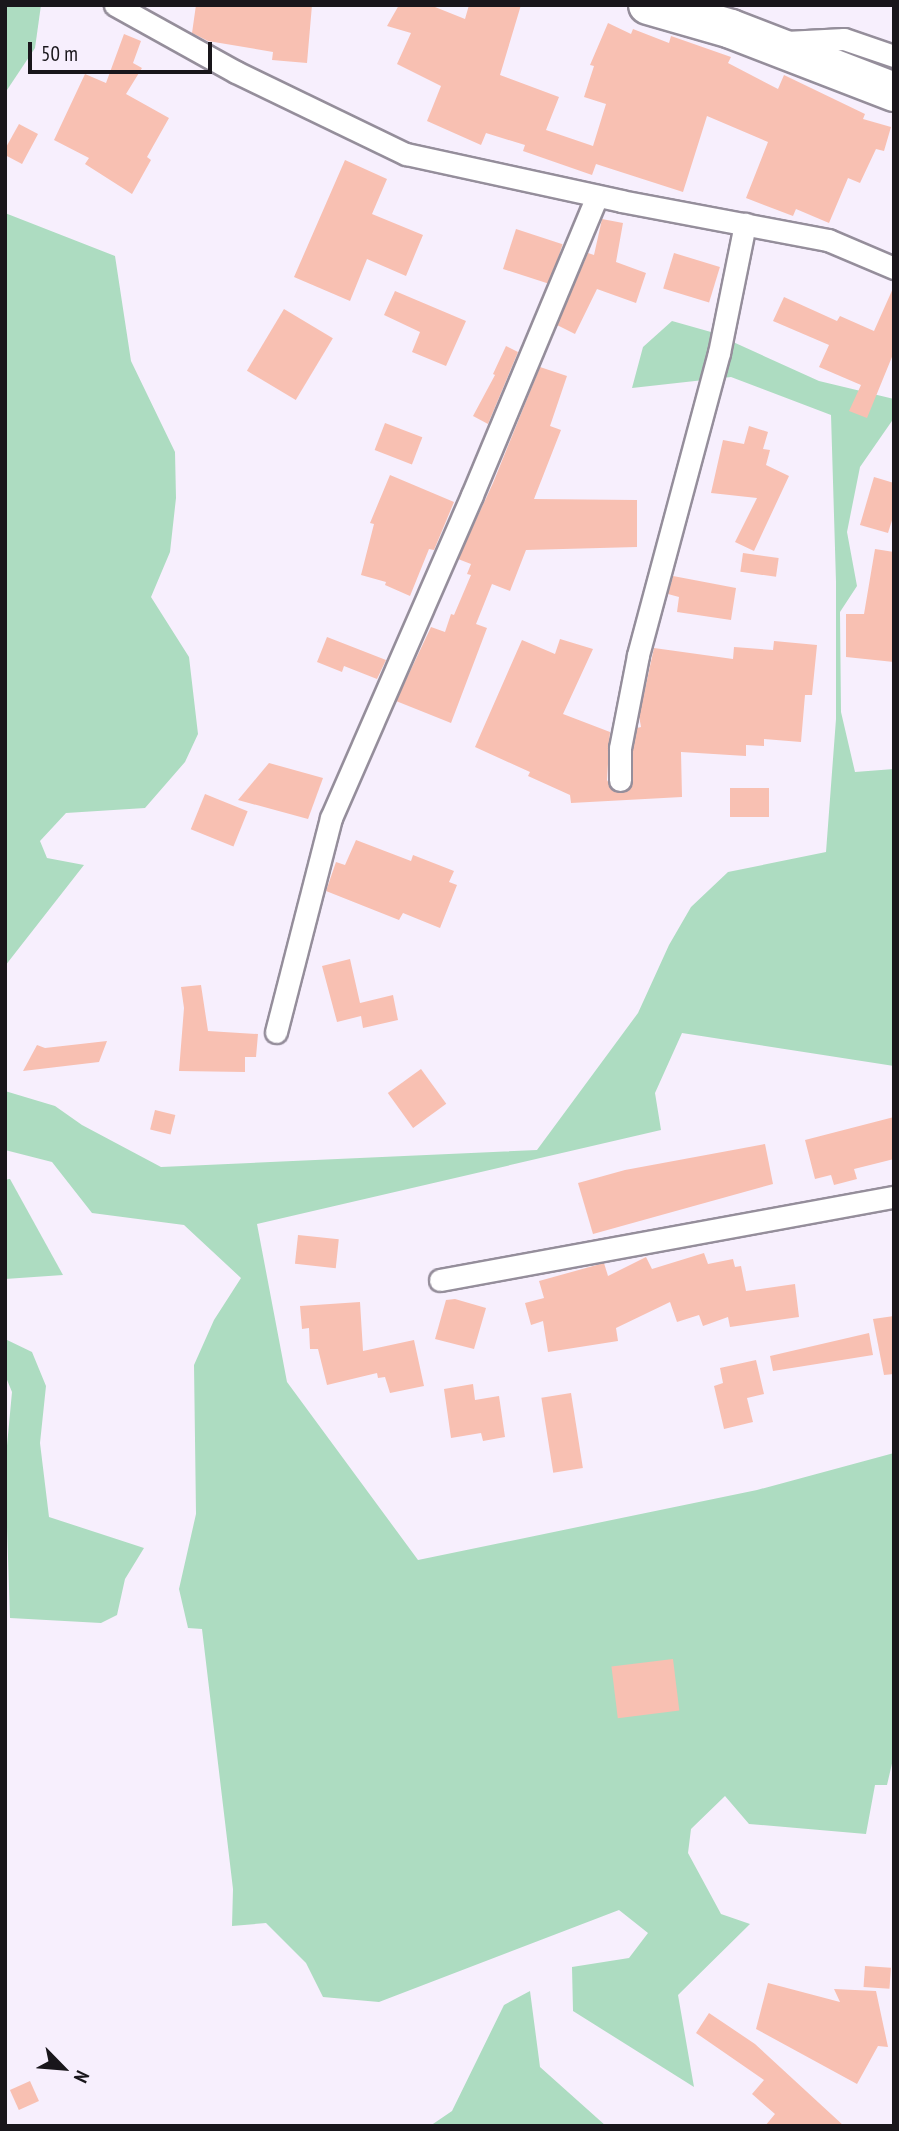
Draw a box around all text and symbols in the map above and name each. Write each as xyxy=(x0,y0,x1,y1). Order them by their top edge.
scale bar xyxy=(32,28,215,72)
text: 50 m xyxy=(41,40,78,67)
north arrow xyxy=(28,2033,98,2103)
text: N xyxy=(69,2067,95,2087)

